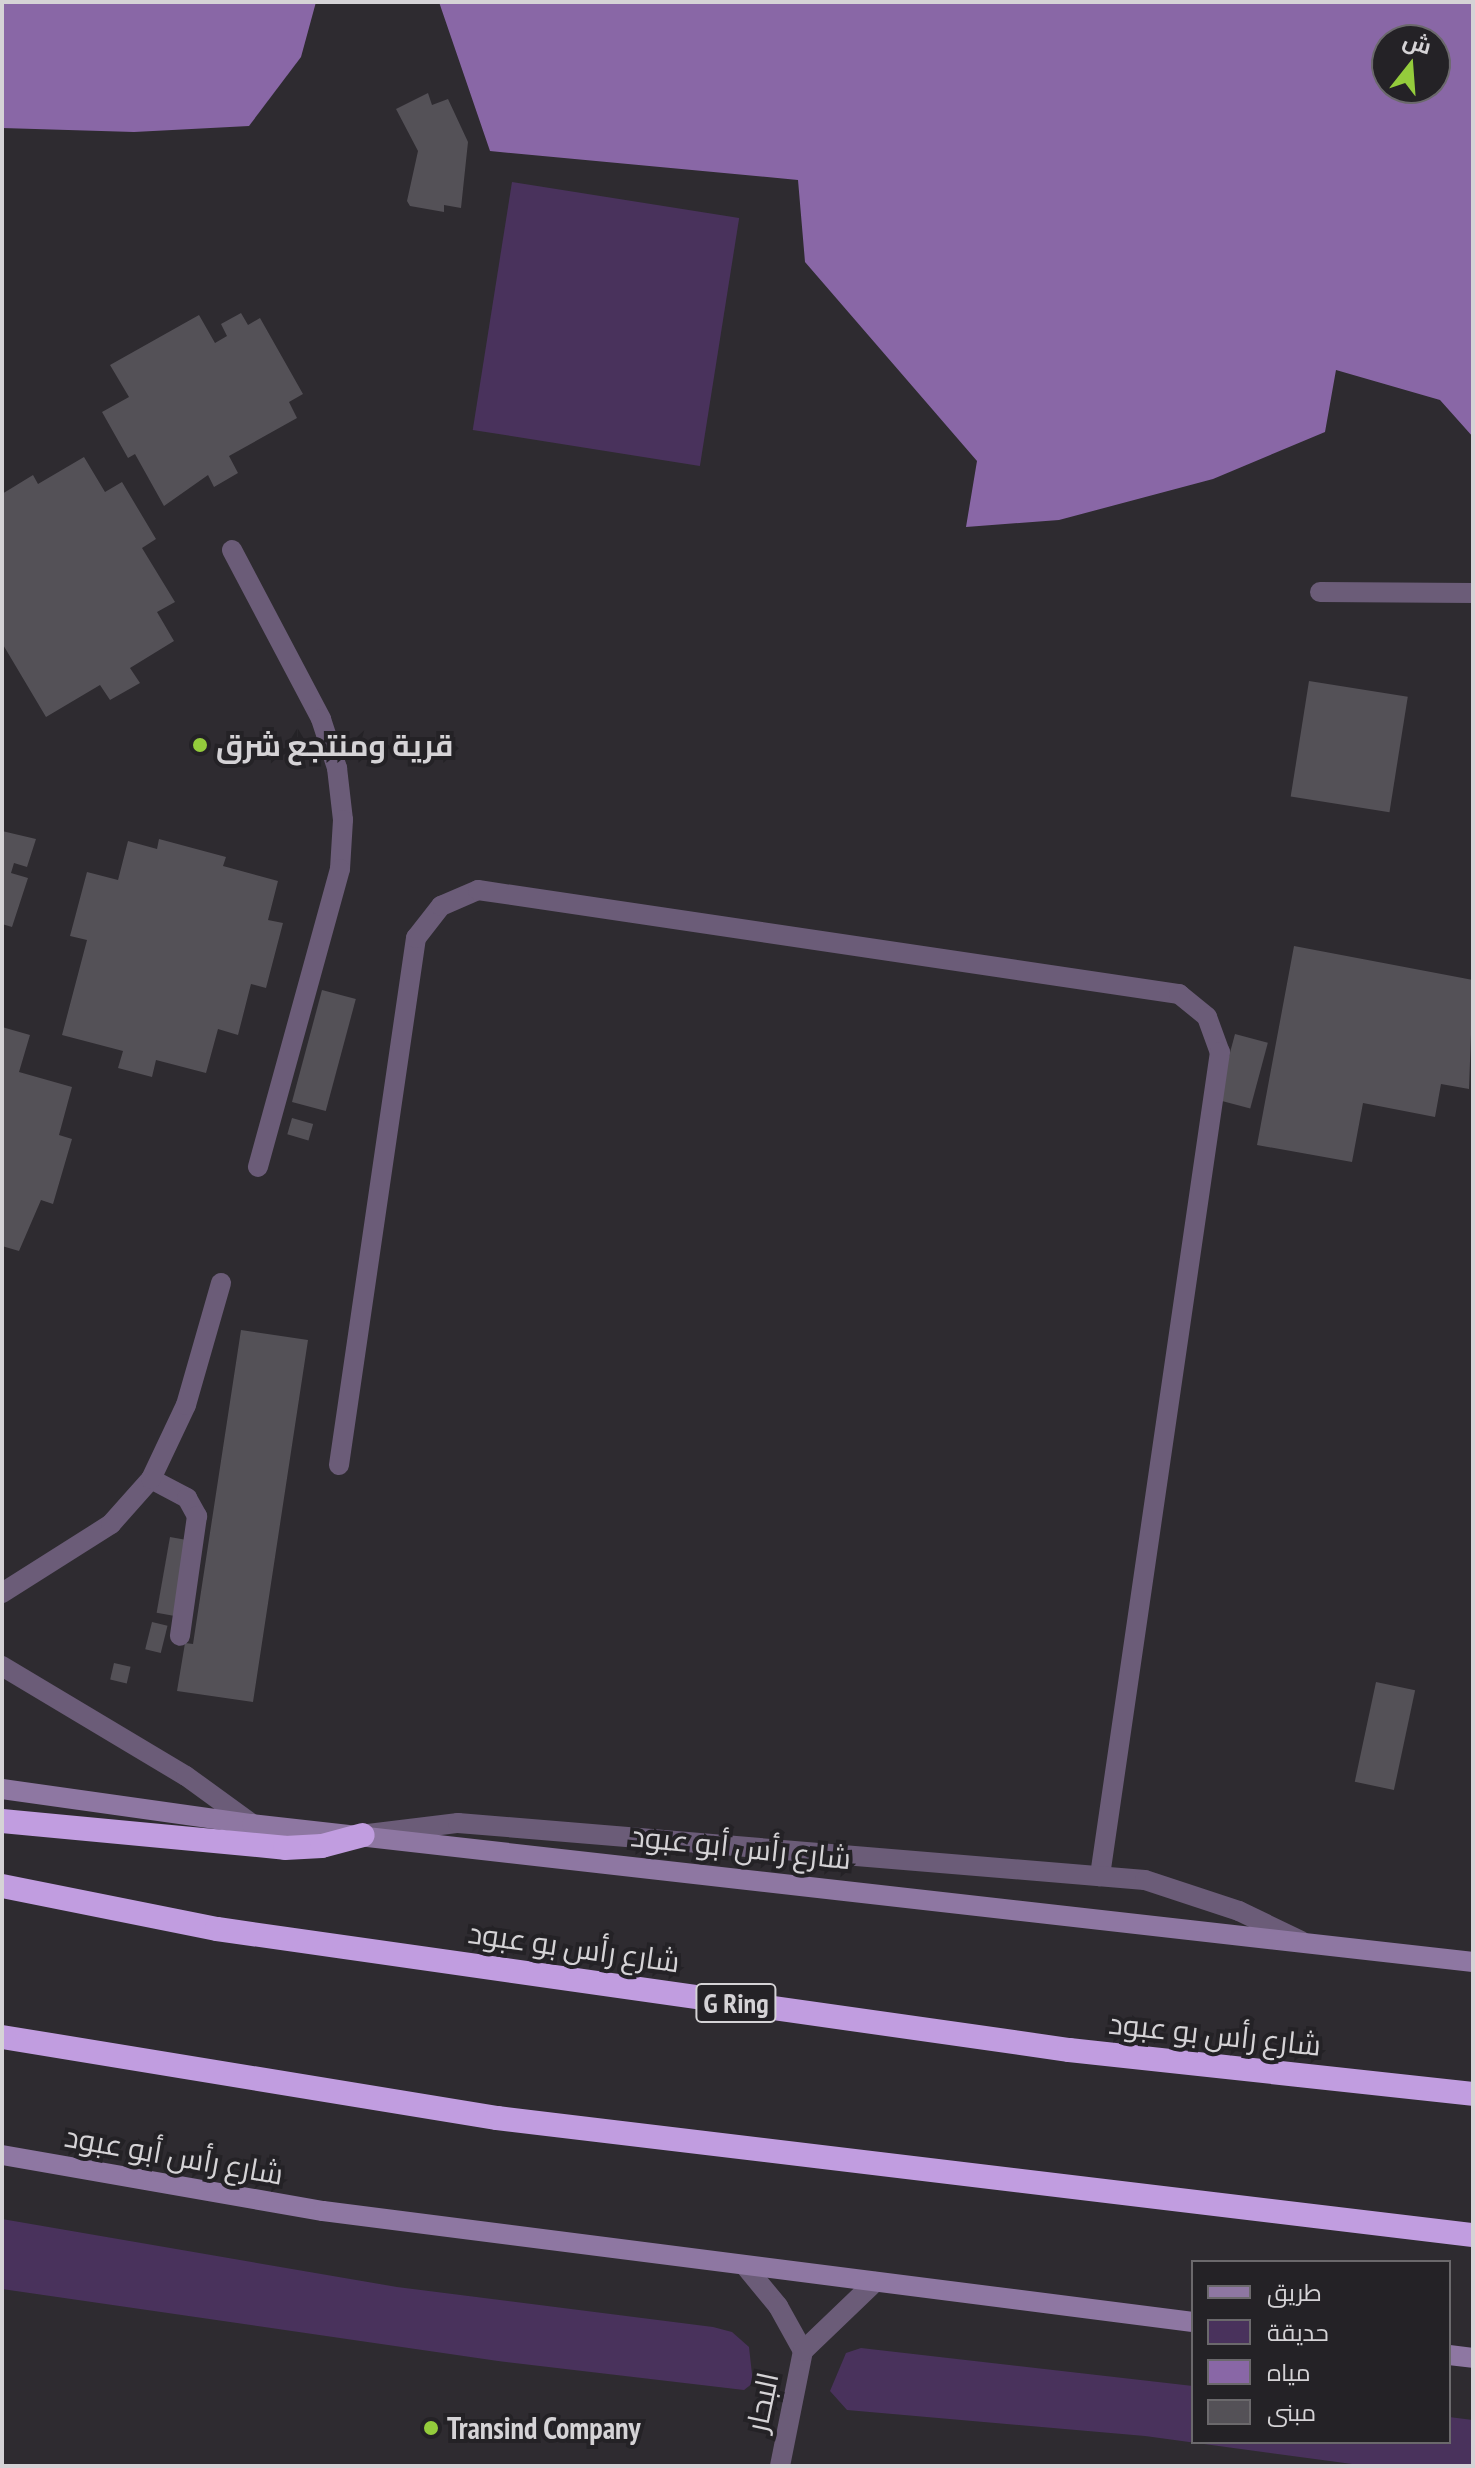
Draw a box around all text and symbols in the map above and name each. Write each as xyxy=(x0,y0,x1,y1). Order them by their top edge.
north arrow xyxy=(1371,24,1451,104)
text: ش xyxy=(1400,25,1435,60)
place label: قرية ومنتجع شرق xyxy=(216,727,453,763)
marker: قرية ومنتجع شرق xyxy=(191,736,209,754)
street label: شارع رأس أبو عبود xyxy=(629,1818,853,1876)
street label: شارع رأس بو عبود xyxy=(466,1914,682,1980)
road number: G Ring xyxy=(694,1979,778,2027)
street label: شارع رأس بو عبود xyxy=(1107,2005,1323,2063)
street label: شارع رأس أبو عبود xyxy=(62,2118,286,2192)
legend xyxy=(1191,2260,1451,2444)
text: طريق xyxy=(1267,2277,1322,2308)
text: حديقة xyxy=(1267,2317,1329,2348)
text: مياه xyxy=(1267,2357,1311,2388)
street label: البحار xyxy=(738,2369,786,2435)
text: مبنى xyxy=(1267,2397,1316,2428)
place label: Transind Company xyxy=(447,2410,641,2446)
marker: Transind Company xyxy=(422,2419,440,2437)

